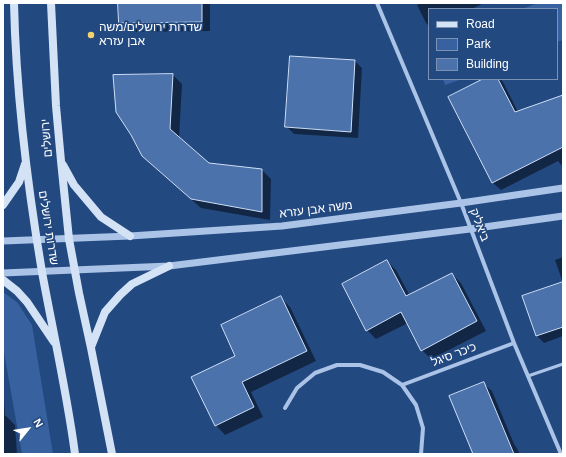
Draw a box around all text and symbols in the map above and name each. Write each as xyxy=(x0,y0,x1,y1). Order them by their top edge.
legend xyxy=(428,8,558,80)
text: Road xyxy=(466,17,495,31)
place label: שדרות ירושלים/משה אבן עזרא xyxy=(99,21,202,49)
marker: שדרות ירושלים/משה אבן עזרא xyxy=(86,30,96,40)
text: Park xyxy=(466,37,491,51)
text: Building xyxy=(466,57,509,71)
street label: ירושלים xyxy=(38,118,56,158)
street label: שדרות ירושלים xyxy=(35,190,61,266)
street label: משה אבן עזרא xyxy=(278,198,354,222)
street label: ביאליק xyxy=(466,206,492,244)
street label: כיכר סיגל xyxy=(429,340,479,370)
north arrow xyxy=(8,409,48,449)
text: N xyxy=(31,417,46,429)

